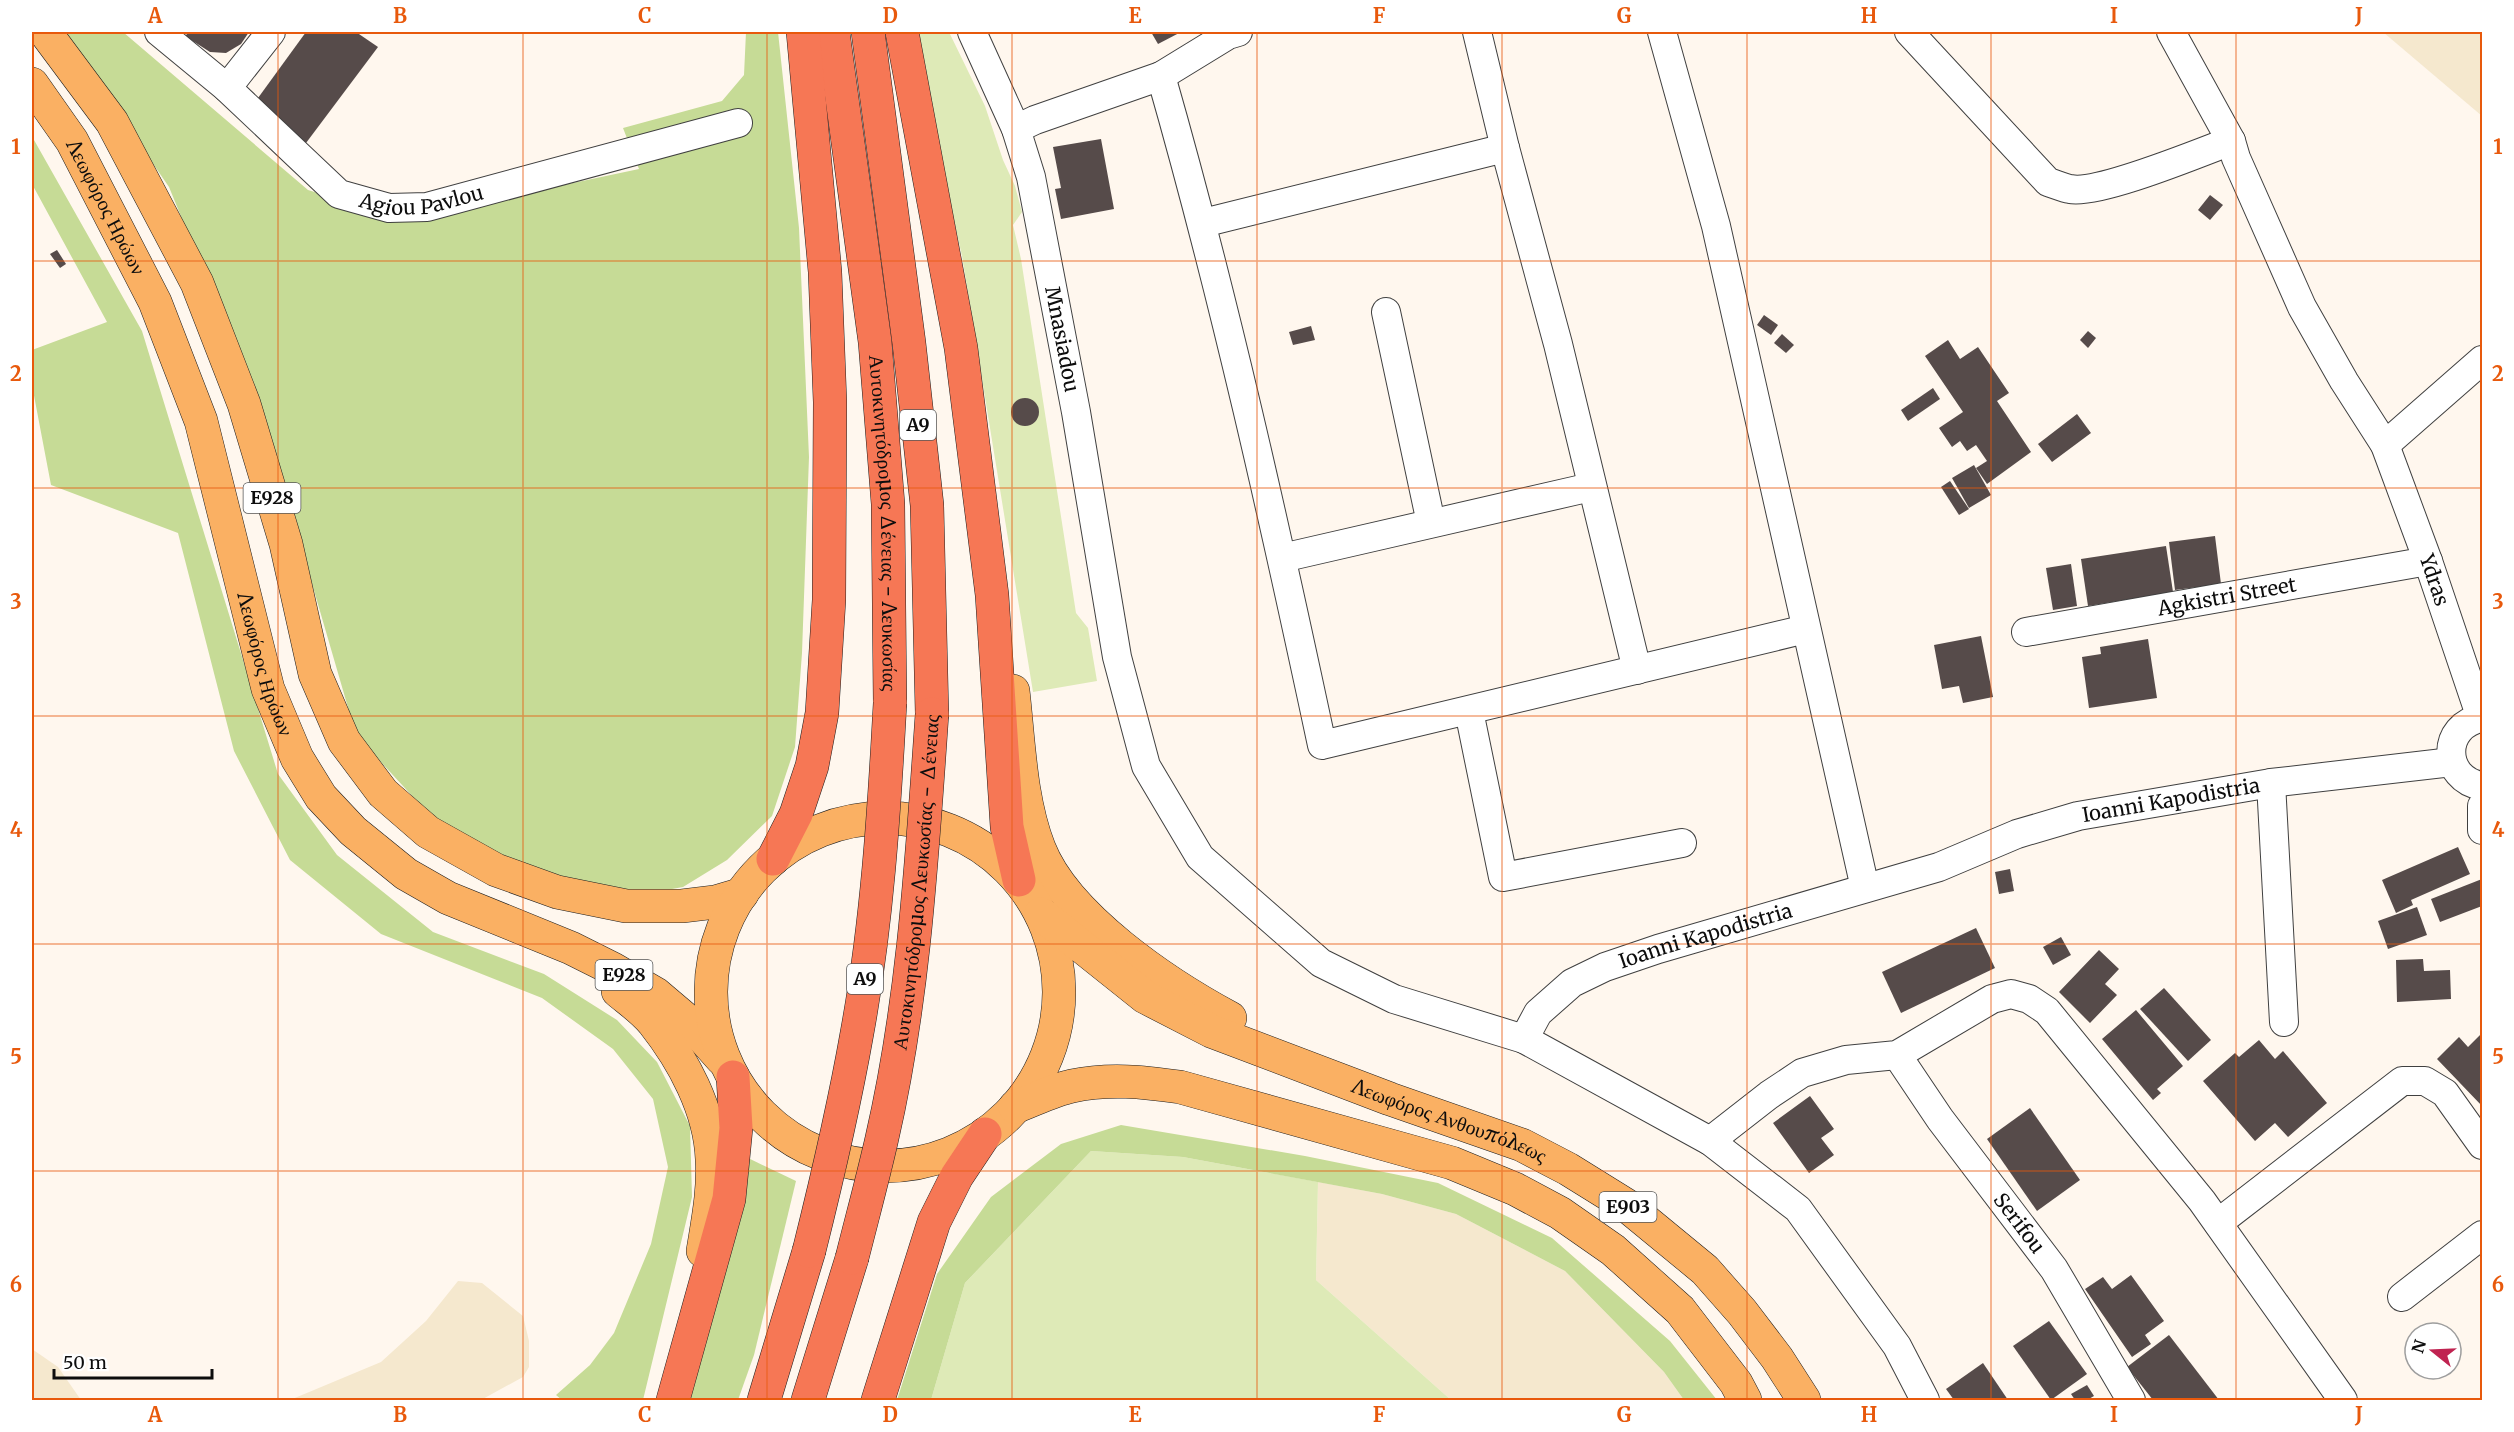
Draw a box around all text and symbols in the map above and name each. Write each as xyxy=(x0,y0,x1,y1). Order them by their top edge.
text: A xyxy=(147,3,163,28)
text: B xyxy=(393,3,407,28)
text: C xyxy=(638,3,652,28)
text: D xyxy=(882,3,898,28)
text: E xyxy=(1128,3,1142,28)
text: F xyxy=(1373,3,1386,28)
text: G xyxy=(1617,3,1632,28)
text: H xyxy=(1861,3,1877,28)
text: I xyxy=(2110,3,2118,28)
text: J xyxy=(2354,3,2363,28)
text: 1 xyxy=(11,134,21,159)
street label: Λεωφόρος Ηρώων xyxy=(61,134,152,279)
text: 1 xyxy=(2493,134,2503,159)
street label: Agiou Pavlou xyxy=(356,179,486,220)
street label: Mnasiadou xyxy=(1040,284,1085,394)
street label: Αυτοκινητόδρομος Δένειας - Λευκωσίας xyxy=(864,354,903,691)
text: 2 xyxy=(10,361,22,386)
text: 2 xyxy=(2492,361,2504,386)
road number: A9 xyxy=(900,410,936,440)
road number: E928 xyxy=(244,483,300,513)
street label: Ydras xyxy=(2414,550,2455,609)
street label: Agkistri Street xyxy=(2154,571,2298,621)
text: 3 xyxy=(10,589,22,614)
street label: Λεωφόρος Ηρώων xyxy=(232,589,299,740)
text: 3 xyxy=(2492,589,2504,614)
street label: Αυτοκινητόδρομος Λευκωσίας - Δένειας xyxy=(886,714,944,1052)
street label: Ioanni Kapodistria xyxy=(2080,772,2262,827)
text: 4 xyxy=(10,817,23,842)
text: 4 xyxy=(2492,817,2505,842)
street label: Ioanni Kapodistria xyxy=(1615,897,1795,973)
road number: E928 xyxy=(596,960,652,990)
road number: A9 xyxy=(847,964,883,994)
text: 5 xyxy=(10,1044,22,1069)
text: 5 xyxy=(2492,1044,2504,1069)
street label: Λεωφόρος Ανθουπόλεως xyxy=(1348,1072,1551,1168)
street label: Serifou xyxy=(1989,1188,2051,1258)
road number: E903 xyxy=(1600,1192,1656,1222)
text: 6 xyxy=(10,1272,22,1297)
text: 6 xyxy=(2492,1272,2504,1297)
north arrow xyxy=(2403,1321,2463,1381)
text: N xyxy=(2407,1337,2430,1355)
scale bar xyxy=(54,1342,212,1380)
text: 50 m xyxy=(63,1351,107,1374)
text: A xyxy=(147,1402,163,1427)
text: B xyxy=(393,1402,407,1427)
text: C xyxy=(638,1402,652,1427)
text: D xyxy=(882,1402,898,1427)
text: E xyxy=(1128,1402,1142,1427)
text: F xyxy=(1373,1402,1386,1427)
text: G xyxy=(1617,1402,1632,1427)
text: H xyxy=(1861,1402,1877,1427)
text: I xyxy=(2110,1402,2118,1427)
text: J xyxy=(2354,1402,2363,1427)

